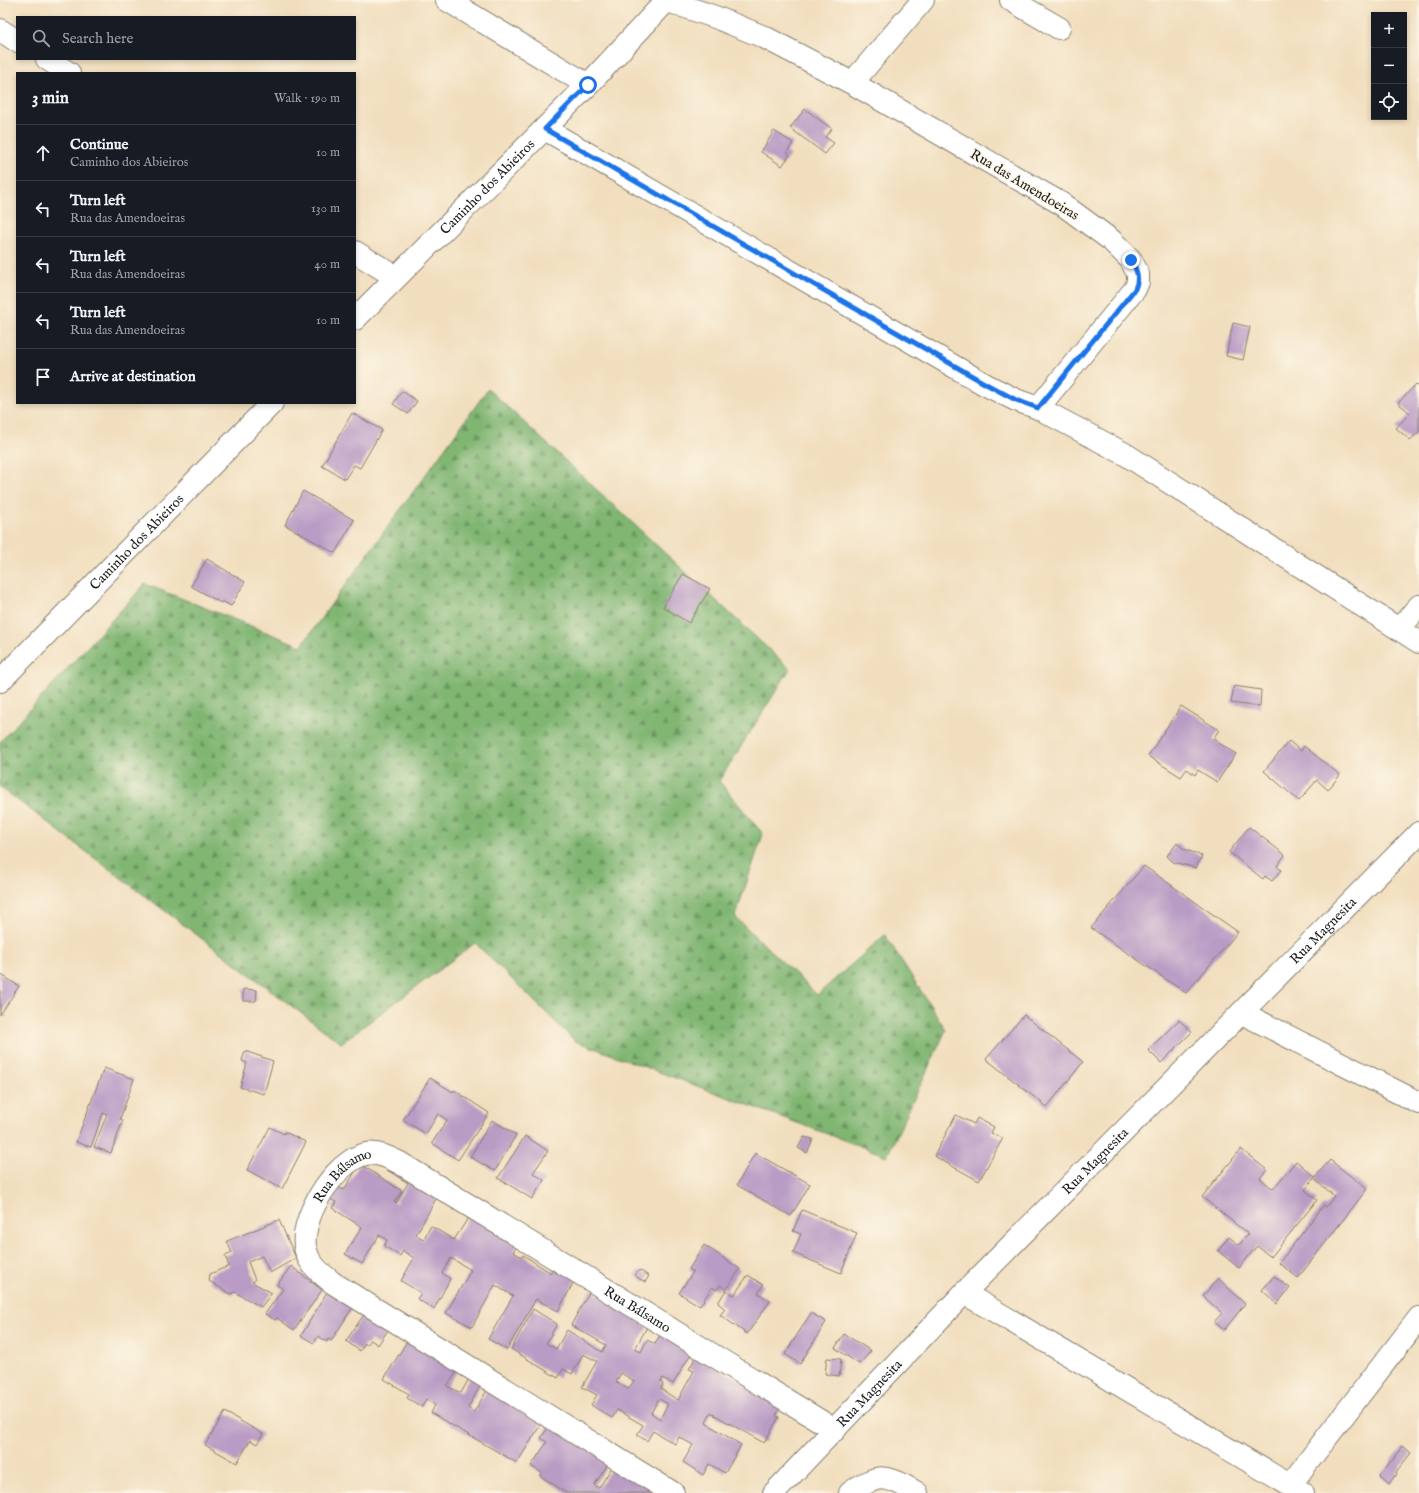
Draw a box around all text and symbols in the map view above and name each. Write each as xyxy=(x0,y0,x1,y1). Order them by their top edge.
map controls xyxy=(1371,12,1407,120)
button: + xyxy=(1371,12,1407,48)
search box xyxy=(16,16,356,60)
icon: search xyxy=(30,27,52,49)
text: Search here xyxy=(62,29,133,48)
button: − xyxy=(1371,48,1407,84)
route start xyxy=(579,76,597,94)
button: locate xyxy=(1371,84,1407,120)
text: 3 min xyxy=(32,88,69,109)
text: Walk · 190 m xyxy=(274,90,340,107)
text: Continue xyxy=(70,135,128,154)
street label: Caminho dos Abieiros xyxy=(436,136,539,239)
icon: ahead xyxy=(32,142,54,164)
text: 10 m xyxy=(316,144,340,161)
street label: Rua das Amendoeiras xyxy=(967,145,1082,225)
text: Caminho dos Abieiros xyxy=(70,154,188,171)
text: Turn left xyxy=(70,191,126,210)
icon: left xyxy=(32,198,54,220)
text: 130 m xyxy=(311,200,340,217)
text: Rua das Amendoeiras xyxy=(70,210,185,227)
text: Turn left xyxy=(70,247,126,266)
route end xyxy=(1122,251,1140,269)
icon: left xyxy=(32,254,54,276)
text: 40 m xyxy=(314,256,340,273)
text: Rua das Amendoeiras xyxy=(70,266,185,283)
text: Turn left xyxy=(70,303,126,322)
icon: left xyxy=(32,310,54,332)
text: 10 m xyxy=(316,312,340,329)
text: Rua das Amendoeiras xyxy=(70,322,185,339)
icon: arrive xyxy=(32,366,54,388)
text: Arrive at destination xyxy=(70,367,196,386)
street label: Caminho dos Abieiros xyxy=(86,490,188,594)
street label: Rua Magnesita xyxy=(1286,893,1361,968)
street label: Rua Magnesita xyxy=(1059,1123,1133,1199)
street label: Rua Bálsamo xyxy=(310,1145,373,1206)
street label: Rua Bálsamo xyxy=(600,1282,674,1337)
street label: Rua Magnesita xyxy=(833,1355,907,1431)

